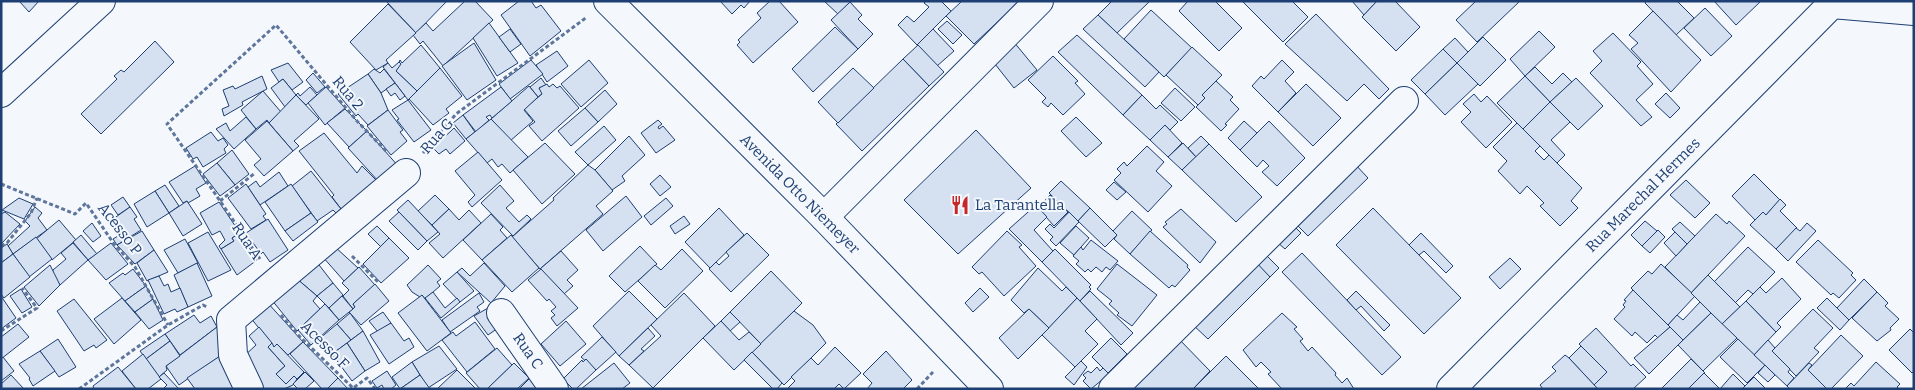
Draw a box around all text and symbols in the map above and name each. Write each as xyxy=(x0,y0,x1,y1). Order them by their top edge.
street label: Rua 2 xyxy=(329,73,367,113)
street label: Rua G xyxy=(417,115,457,157)
street label: Avenida Otto Niemeyer xyxy=(736,130,864,258)
street label: Rua Marechal Hermes xyxy=(1582,134,1704,256)
restaurant icon: La Tarantella xyxy=(949,194,971,216)
place label: La Tarantella xyxy=(975,196,1064,214)
street label: Acesso P xyxy=(94,199,146,259)
street label: Rua A xyxy=(228,219,266,263)
street label: Acesso F xyxy=(297,317,353,373)
street label: Rua C xyxy=(509,330,547,372)

